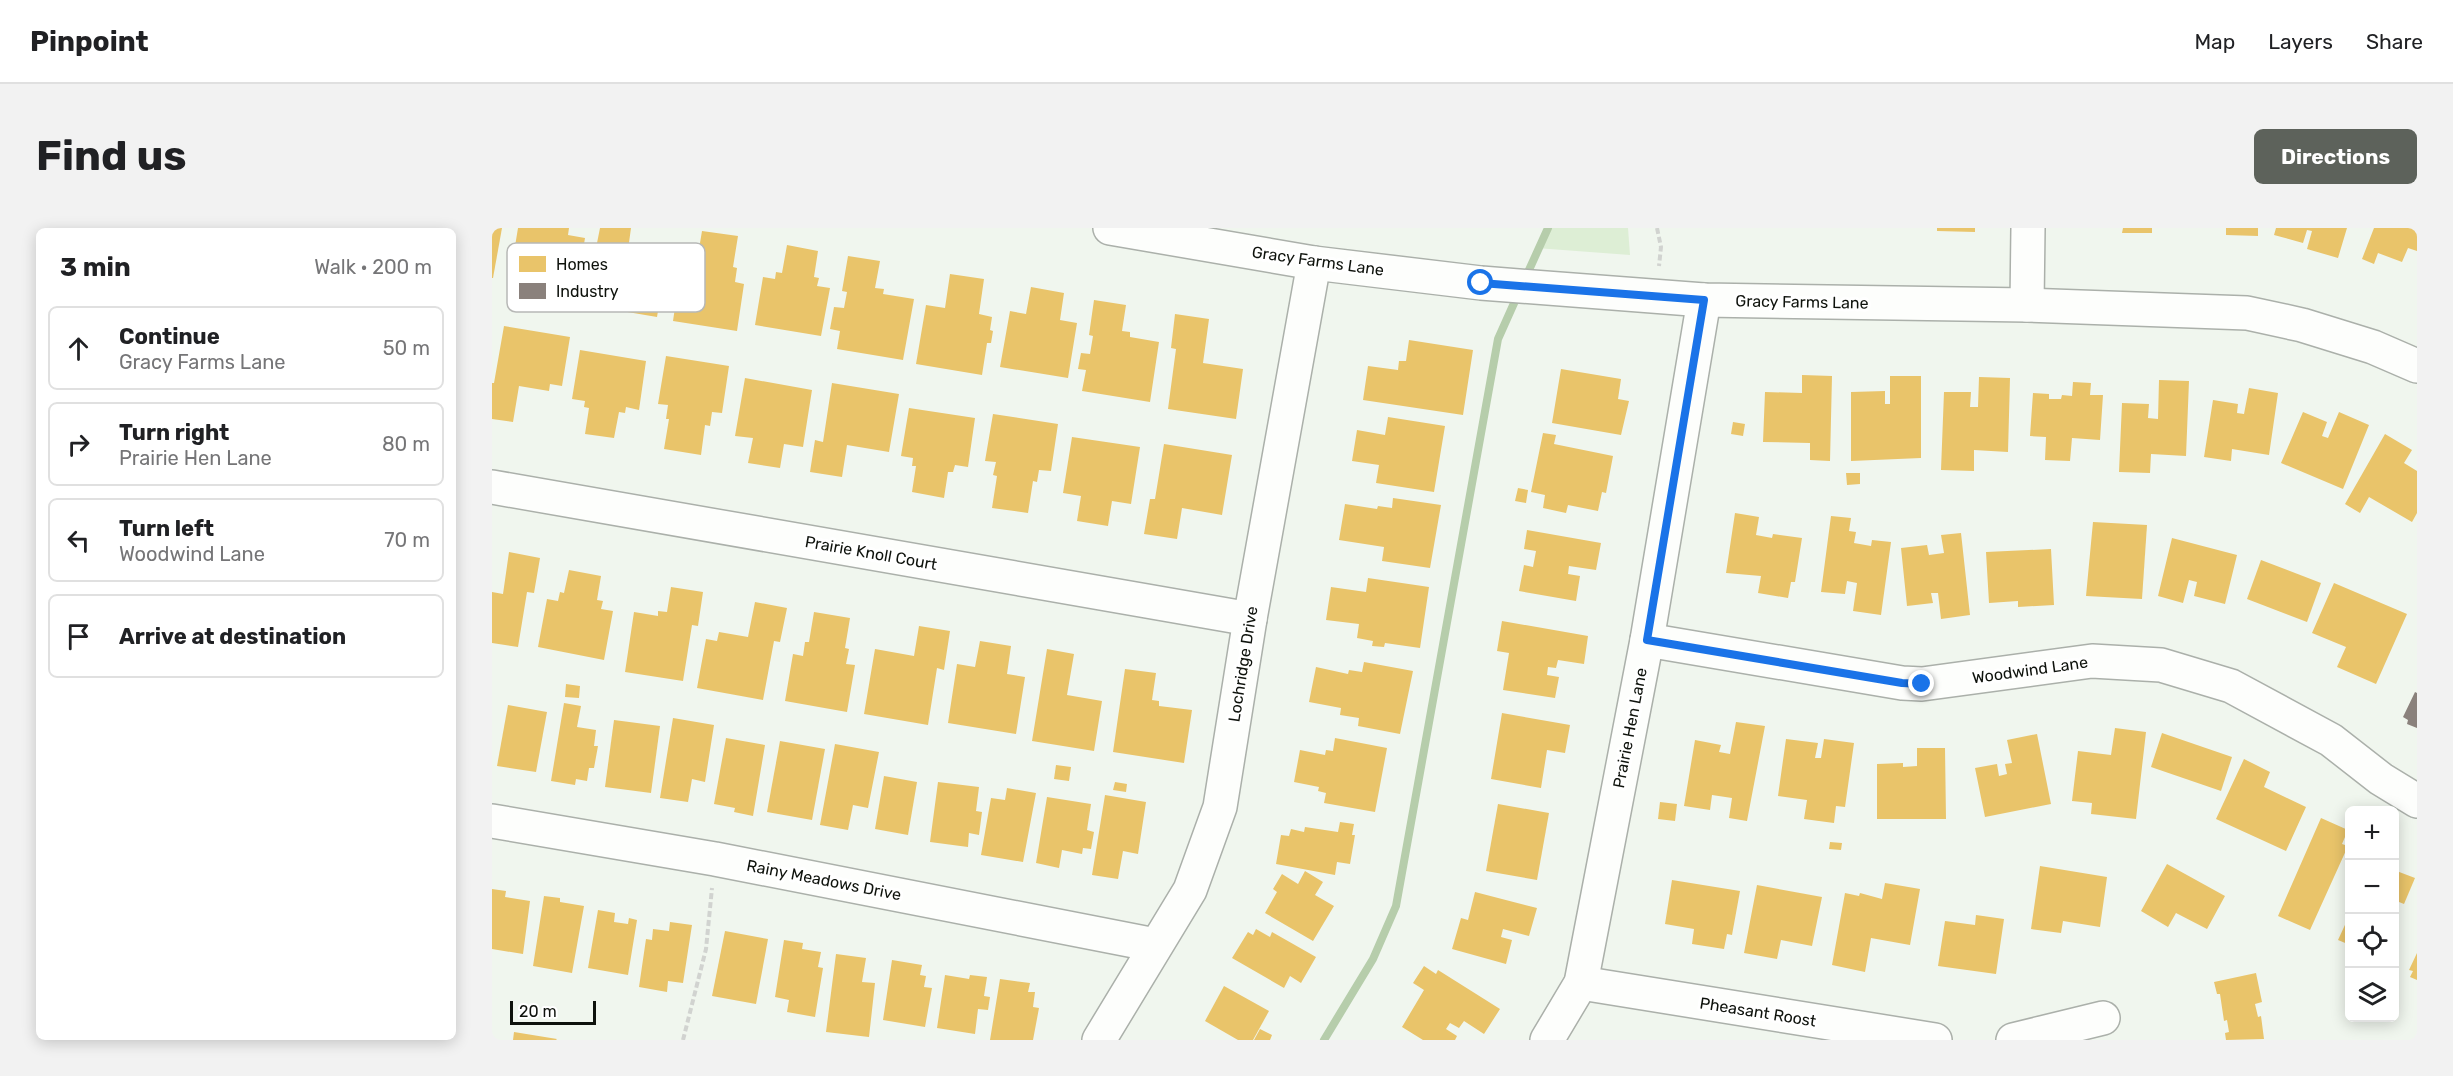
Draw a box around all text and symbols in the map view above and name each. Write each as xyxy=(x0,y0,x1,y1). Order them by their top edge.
text: Pinpoint xyxy=(30,25,149,58)
text: Map xyxy=(2194,29,2235,54)
text: Layers xyxy=(2268,29,2333,54)
text: Share xyxy=(2366,29,2423,54)
button: Directions xyxy=(2254,129,2417,184)
text: Find us xyxy=(36,131,187,181)
street label: Gracy Farms Lane xyxy=(1251,242,1385,280)
legend xyxy=(507,243,705,312)
text: 3 min xyxy=(60,252,131,283)
text: Walk · 200 m xyxy=(314,255,432,279)
text: Homes xyxy=(556,255,608,274)
route start xyxy=(1467,269,1493,295)
text: Industry xyxy=(556,282,619,301)
street label: Gracy Farms Lane xyxy=(1735,291,1869,313)
text: Continue xyxy=(119,323,220,350)
icon: ahead xyxy=(62,332,95,365)
text: 50 m xyxy=(383,336,430,360)
text: Gracy Farms Lane xyxy=(119,350,286,374)
text: Turn right xyxy=(119,419,229,446)
icon: right xyxy=(62,428,95,461)
text: 80 m xyxy=(382,432,430,456)
text: Prairie Hen Lane xyxy=(119,446,272,470)
text: Turn left xyxy=(119,515,214,542)
icon: left xyxy=(62,524,95,557)
text: 70 m xyxy=(384,528,430,552)
street label: Prairie Knoll Court xyxy=(803,532,939,574)
text: Woodwind Lane xyxy=(119,542,265,566)
street label: Lochridge Drive xyxy=(1224,605,1262,723)
icon: arrive xyxy=(62,620,95,653)
text: Arrive at destination xyxy=(119,623,346,650)
street label: Woodwind Lane xyxy=(1971,652,2089,688)
street label: Prairie Hen Lane xyxy=(1609,666,1651,790)
route end xyxy=(1908,670,1934,696)
map controls xyxy=(2345,806,2399,1022)
button: + xyxy=(2345,806,2399,860)
street label: Rainy Meadows Drive xyxy=(745,856,903,904)
button: − xyxy=(2345,860,2399,914)
button: locate xyxy=(2345,914,2399,968)
button: layers xyxy=(2345,968,2399,1022)
street label: Pheasant Roost xyxy=(1698,993,1818,1031)
scale bar xyxy=(510,998,596,1026)
text: 20 m xyxy=(519,1002,557,1021)

